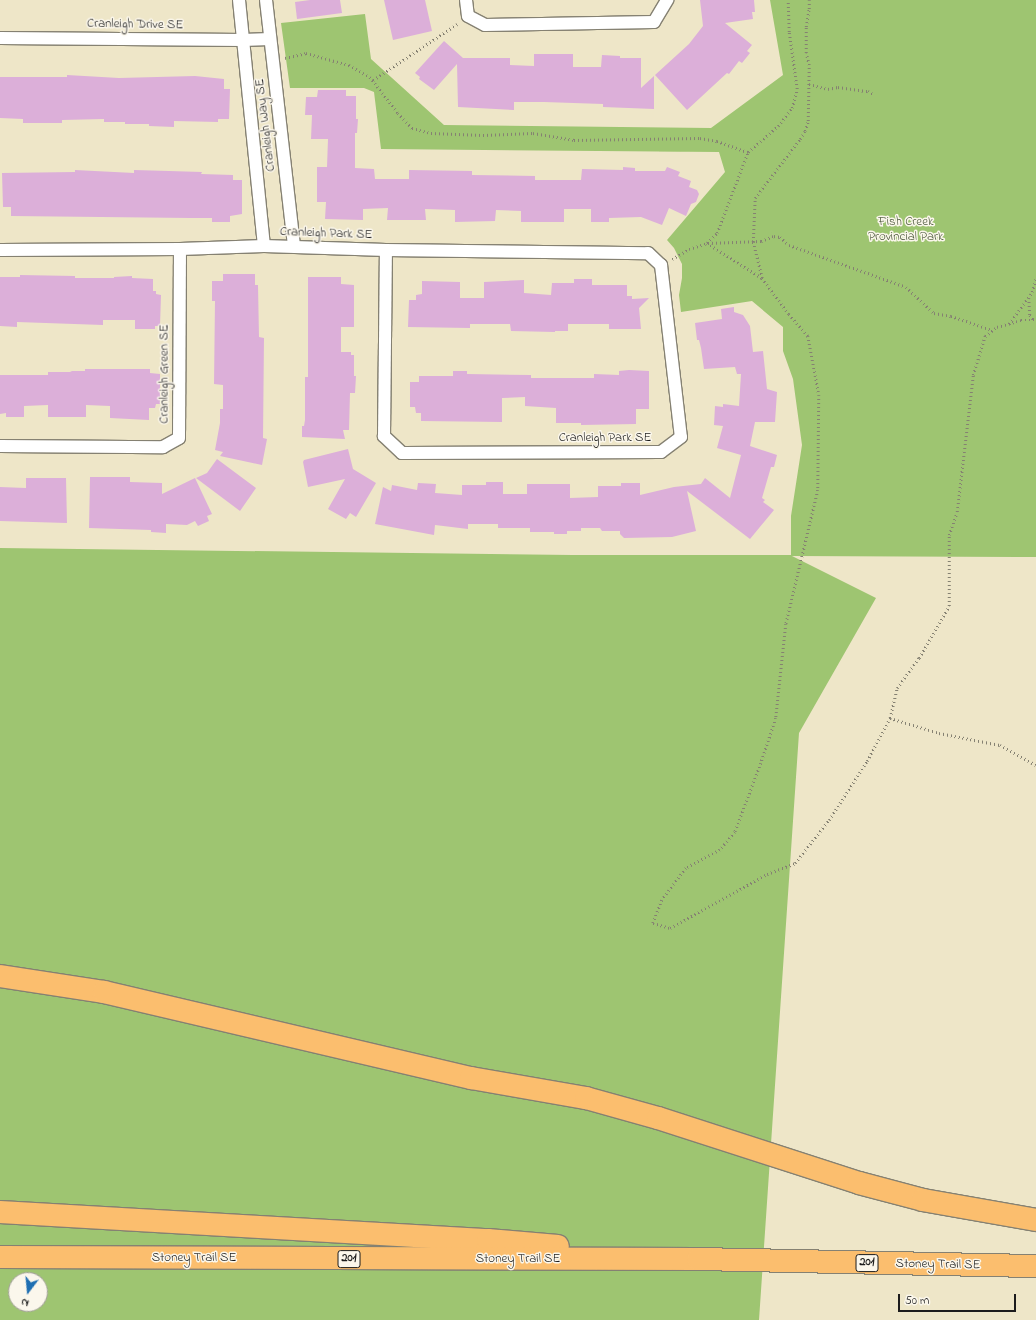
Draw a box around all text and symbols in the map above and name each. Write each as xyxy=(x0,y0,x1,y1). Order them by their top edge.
street label: Cranleigh Drive SE xyxy=(87,16,183,34)
street label: Cranleigh Way SE xyxy=(253,78,279,172)
park label: Fish Creek Provincial Park xyxy=(868,215,944,246)
street label: Cranleigh Park SE xyxy=(279,225,373,243)
street label: Cranleigh Green SE xyxy=(157,324,173,424)
street label: Cranleigh Park SE xyxy=(559,430,651,446)
road number: 201 xyxy=(337,1249,361,1269)
street label: Stoney Trail SE xyxy=(152,1250,236,1266)
street label: Stoney Trail SE xyxy=(476,1251,560,1267)
road number: 201 xyxy=(855,1253,879,1273)
street label: Stoney Trail SE xyxy=(896,1256,980,1274)
north arrow xyxy=(8,1272,48,1312)
scale bar xyxy=(900,1286,1018,1312)
text: 50 m xyxy=(905,1292,929,1310)
text: N xyxy=(19,1294,31,1311)

